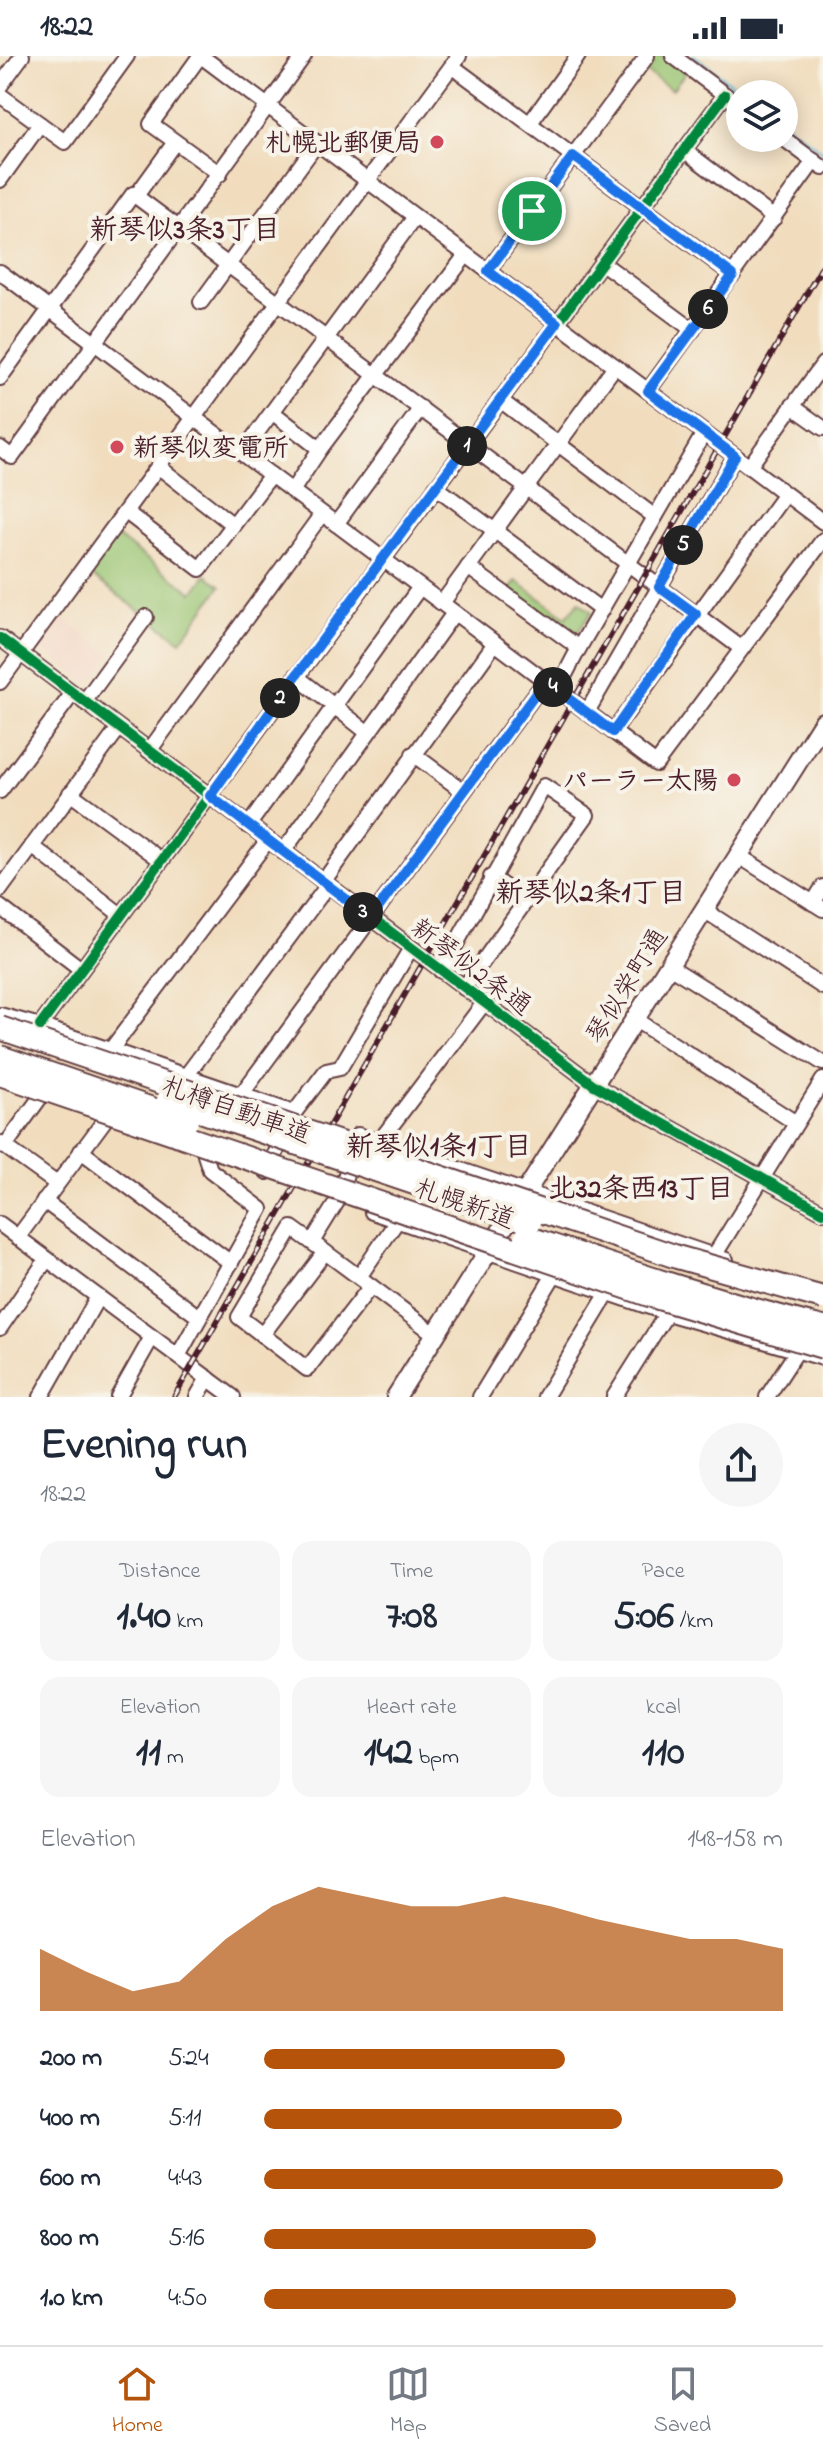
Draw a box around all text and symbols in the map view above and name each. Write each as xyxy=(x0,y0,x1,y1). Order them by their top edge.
text: 18:22 xyxy=(40,6,93,50)
map controls xyxy=(726,80,798,152)
button: layers xyxy=(726,80,798,152)
place label: 札幌北郵便局 xyxy=(265,126,421,164)
marker: 札幌北郵便局 xyxy=(428,133,446,151)
pin xyxy=(498,177,566,245)
icon: arrive xyxy=(510,189,554,233)
district label: 新琴似3条3丁目 xyxy=(89,211,281,252)
pin: 6 xyxy=(688,289,728,329)
text: 6 xyxy=(703,293,713,325)
pin: 1 xyxy=(447,426,487,466)
text: 1 xyxy=(464,430,471,462)
place label: 新琴似変電所 xyxy=(133,431,289,469)
marker: 新琴似変電所 xyxy=(108,438,126,456)
pin: 5 xyxy=(663,525,703,565)
text: 5 xyxy=(677,529,689,561)
pin: 4 xyxy=(533,667,573,707)
text: 4 xyxy=(548,671,558,703)
pin: 2 xyxy=(260,678,300,718)
text: 2 xyxy=(275,682,285,714)
place label: パーラー太陽 xyxy=(562,764,718,802)
marker: パーラー太陽 xyxy=(725,771,743,789)
district label: 新琴似2条1丁目 xyxy=(496,874,686,915)
pin: 3 xyxy=(343,892,383,932)
text: 3 xyxy=(358,896,368,928)
street label: 新琴似2条通 xyxy=(402,910,539,1027)
street label: 琴似栄町通 xyxy=(578,921,679,1052)
street label: 札樽自動車道 xyxy=(156,1068,316,1155)
district label: 新琴似1条1丁目 xyxy=(346,1128,532,1169)
district label: 北32条西13丁目 xyxy=(548,1170,734,1211)
street label: 札幌新道 xyxy=(409,1171,519,1241)
text: Evening run xyxy=(40,1414,247,1478)
button: share xyxy=(699,1423,783,1507)
text: 18:22 xyxy=(40,1476,86,1514)
text: Distance xyxy=(119,1556,200,1588)
text: Time xyxy=(390,1556,433,1588)
text: Pace xyxy=(642,1556,685,1588)
text: 1.40 xyxy=(116,1588,171,1647)
text: 7:08 xyxy=(385,1588,438,1647)
text: 5:06 xyxy=(613,1588,674,1647)
text: km xyxy=(171,1606,203,1638)
text: /km xyxy=(674,1606,713,1638)
text: Elevation xyxy=(119,1692,200,1724)
text: Heart rate xyxy=(366,1692,457,1724)
text: kcal xyxy=(646,1692,681,1724)
text: 11 xyxy=(136,1724,161,1783)
text: 142 xyxy=(364,1724,413,1783)
text: 110 xyxy=(642,1724,685,1783)
text: m xyxy=(161,1742,184,1774)
text: bpm xyxy=(413,1742,459,1774)
text: Elevation xyxy=(40,1821,136,1859)
text: 148–158 m xyxy=(687,1821,783,1859)
text: 200 m xyxy=(40,2040,102,2078)
text: 5:24 xyxy=(168,2040,209,2078)
text: 400 m xyxy=(40,2100,100,2138)
text: 5:11 xyxy=(168,2100,202,2138)
text: 600 m xyxy=(40,2160,101,2198)
text: 4:43 xyxy=(168,2160,202,2198)
text: 800 m xyxy=(40,2220,99,2258)
text: 5:16 xyxy=(168,2220,205,2258)
text: 1.0 km xyxy=(40,2280,103,2318)
text: 4:50 xyxy=(168,2280,207,2318)
tab: Home xyxy=(112,2362,163,2442)
tab: Map xyxy=(386,2362,430,2442)
tab: Saved xyxy=(654,2362,711,2442)

